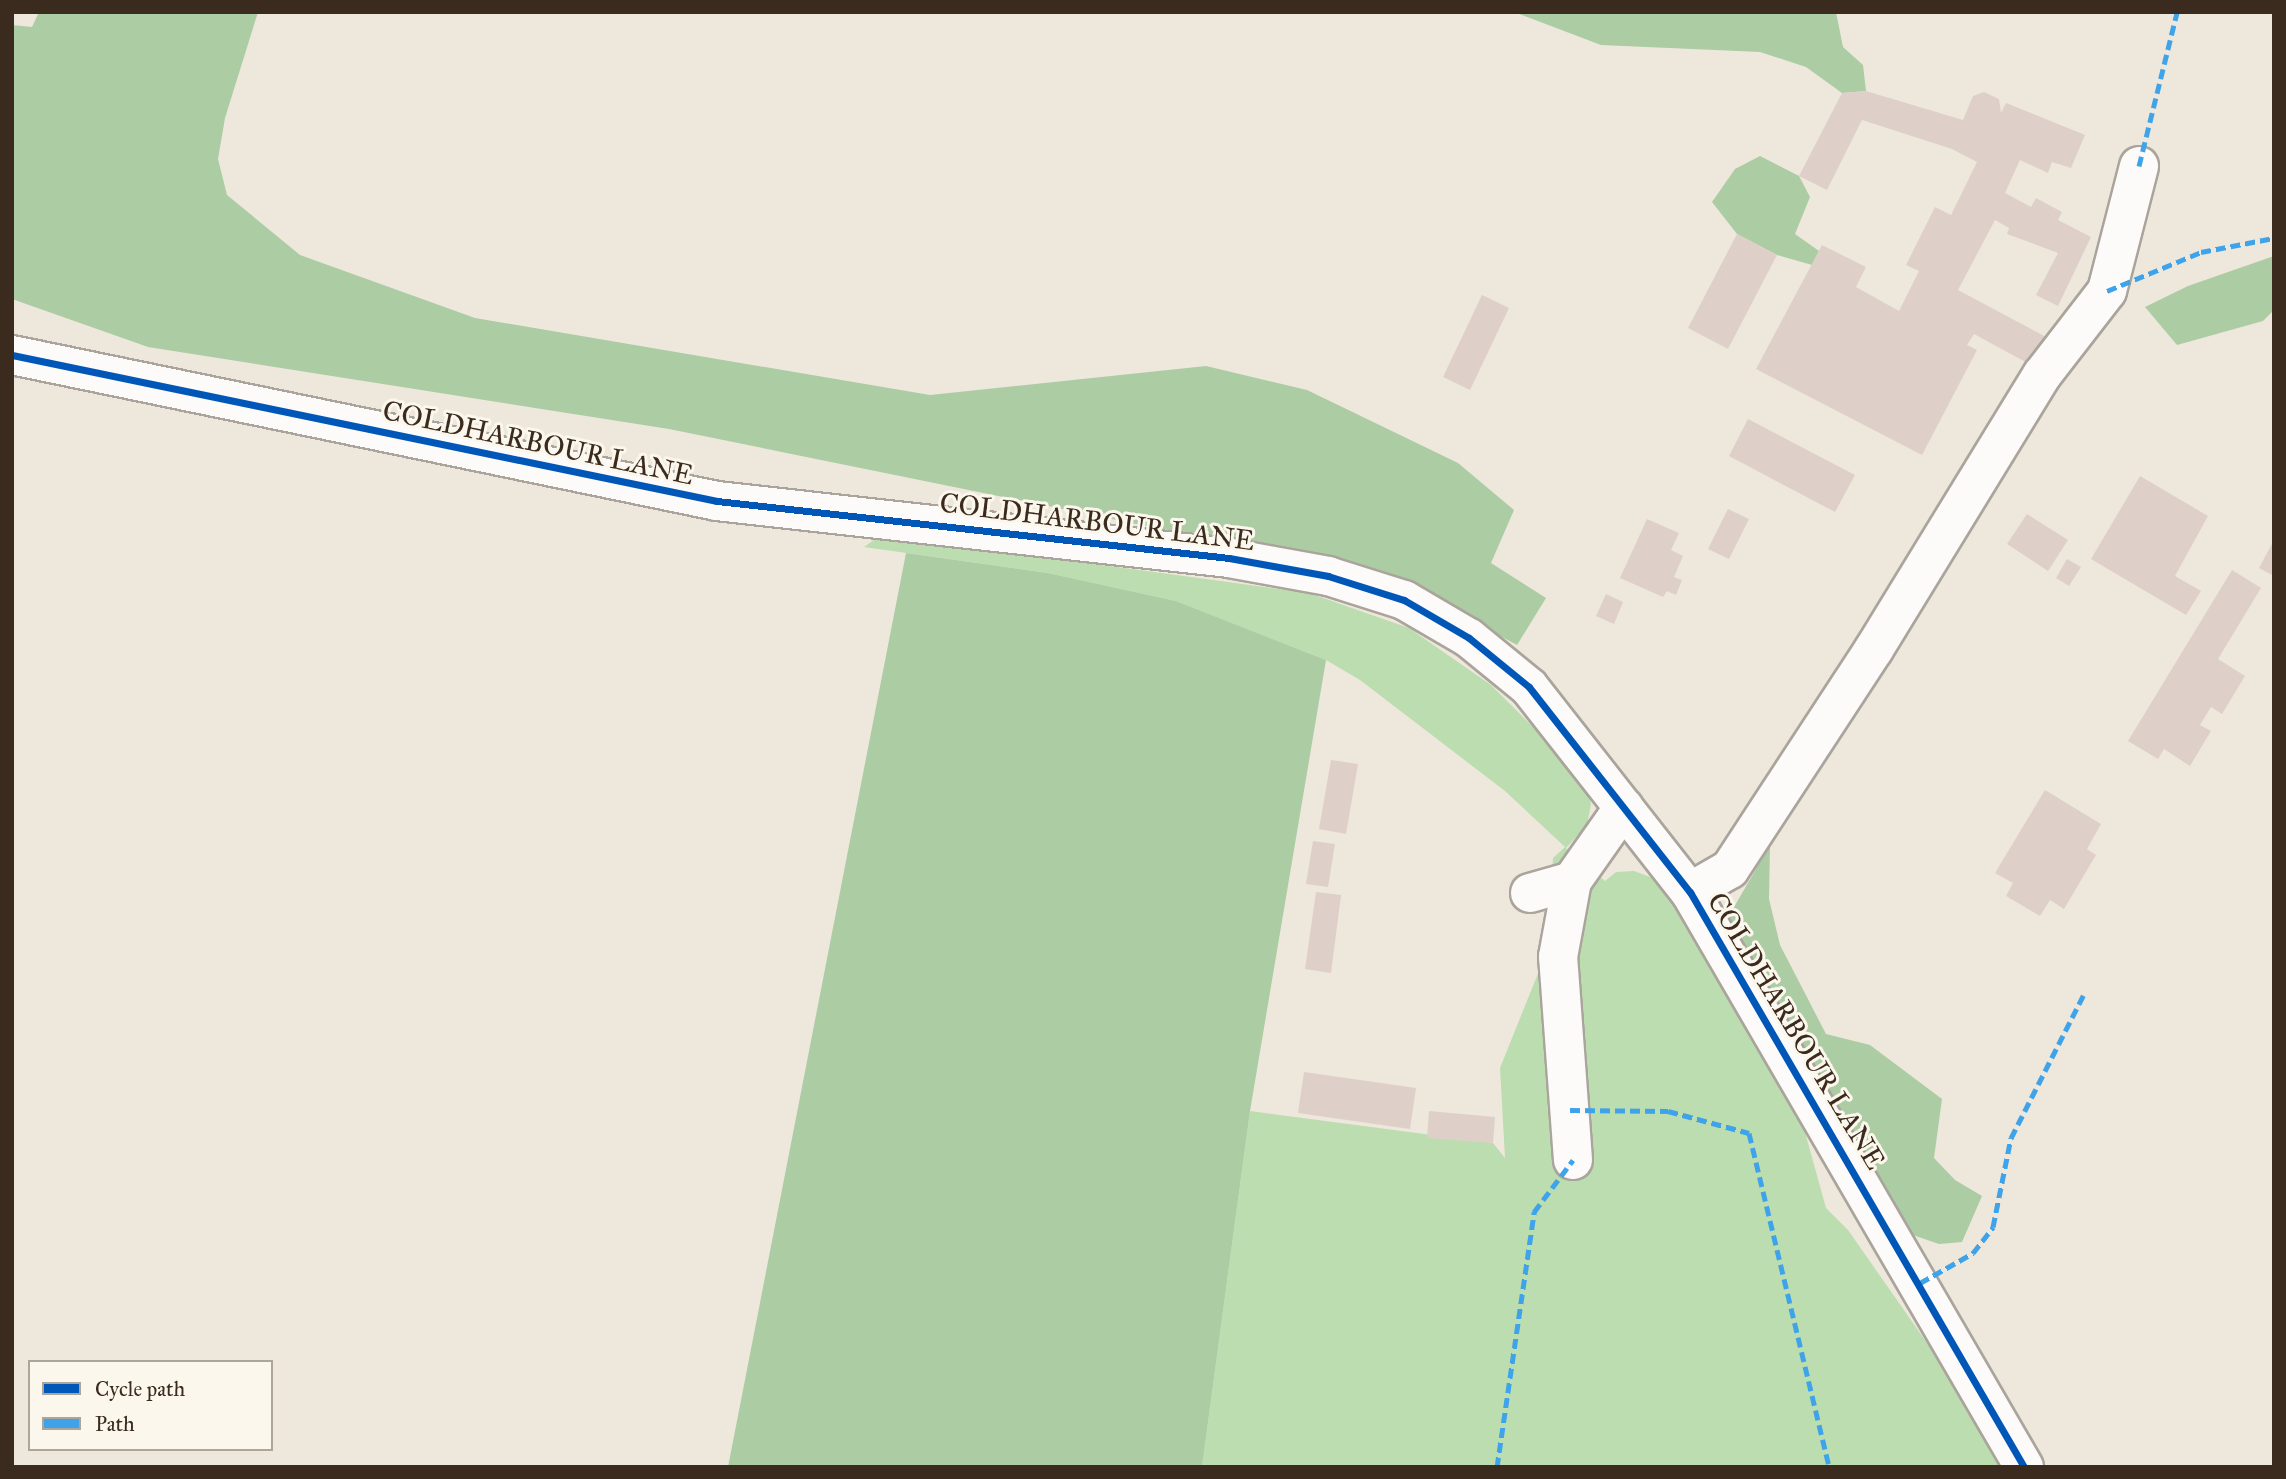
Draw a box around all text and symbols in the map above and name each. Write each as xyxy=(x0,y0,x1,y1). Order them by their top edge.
street label: COLDHARBOUR LANE xyxy=(380,394,696,492)
street label: COLDHARBOUR LANE xyxy=(938,486,1256,558)
street label: COLDHARBOUR LANE xyxy=(1700,887,1892,1175)
legend xyxy=(28,1360,273,1451)
text: Cycle path xyxy=(95,1376,185,1402)
text: Path xyxy=(95,1411,135,1437)

